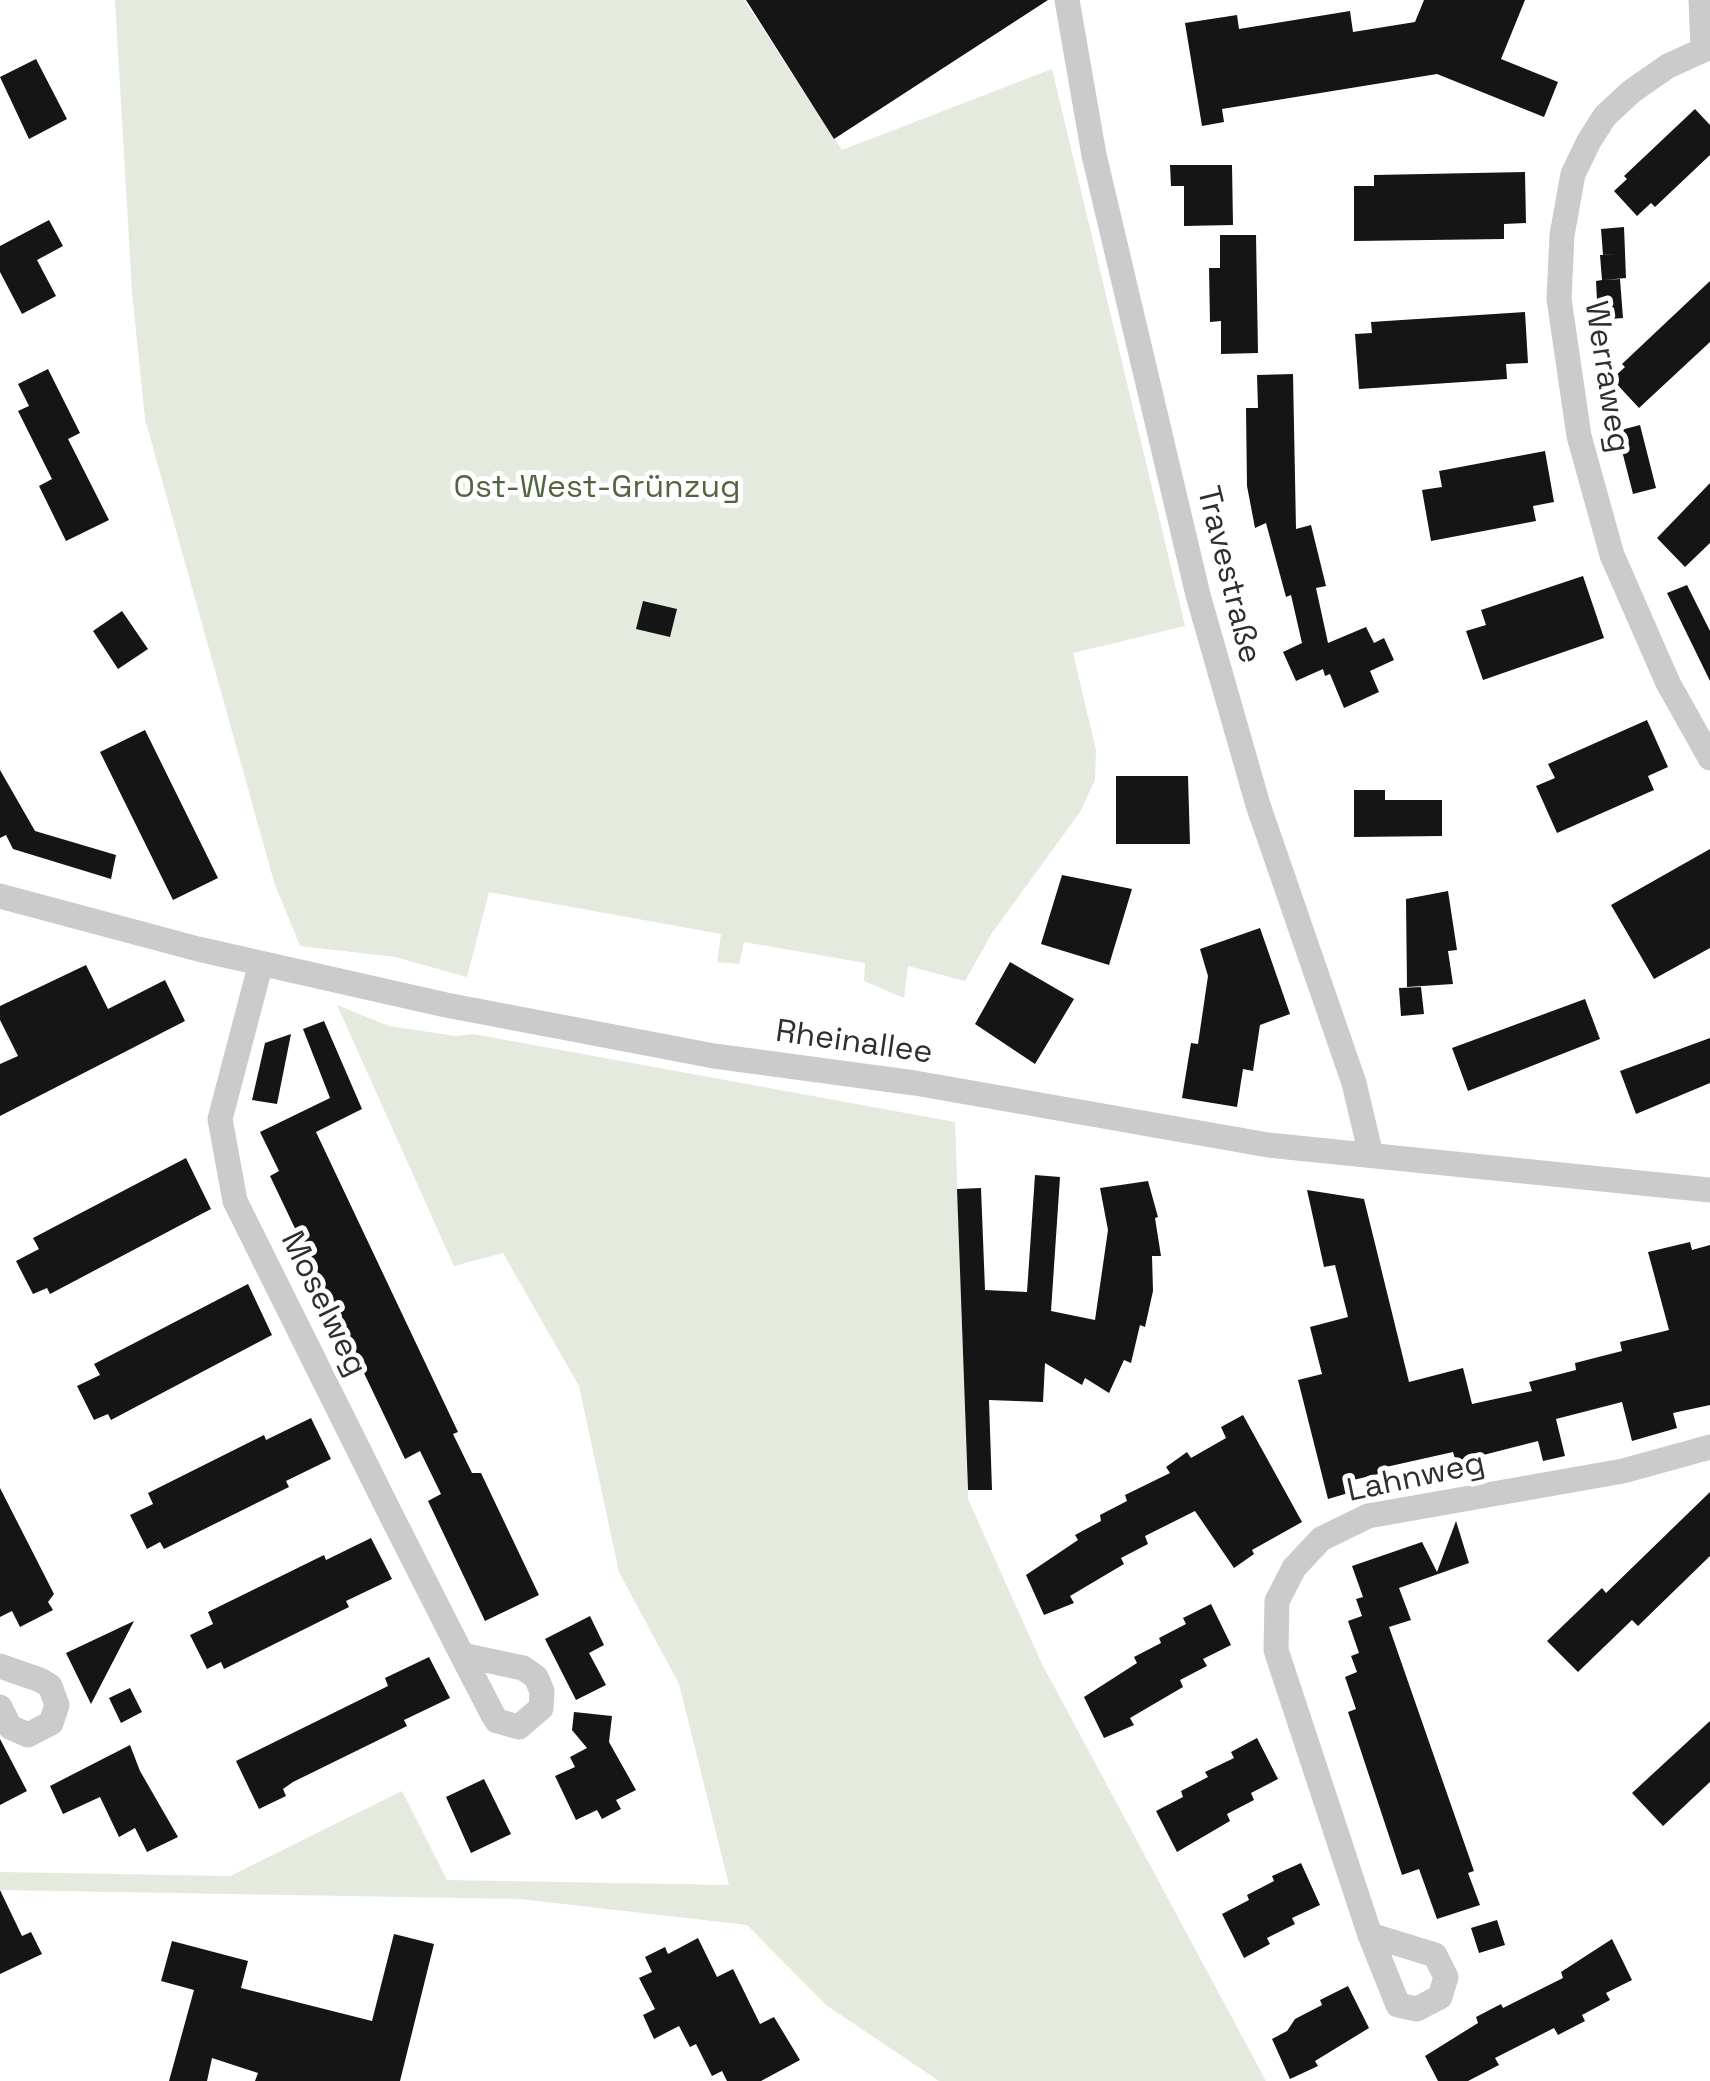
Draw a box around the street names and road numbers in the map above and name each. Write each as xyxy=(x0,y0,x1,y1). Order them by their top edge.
street label: Werraweg xyxy=(1575,298,1637,456)
street label: Travestraße xyxy=(1187,482,1269,668)
street label: Rheinallee xyxy=(773,1013,935,1073)
street label: Moselweg xyxy=(272,1226,374,1382)
street label: Lahnweg xyxy=(1344,1445,1488,1511)

